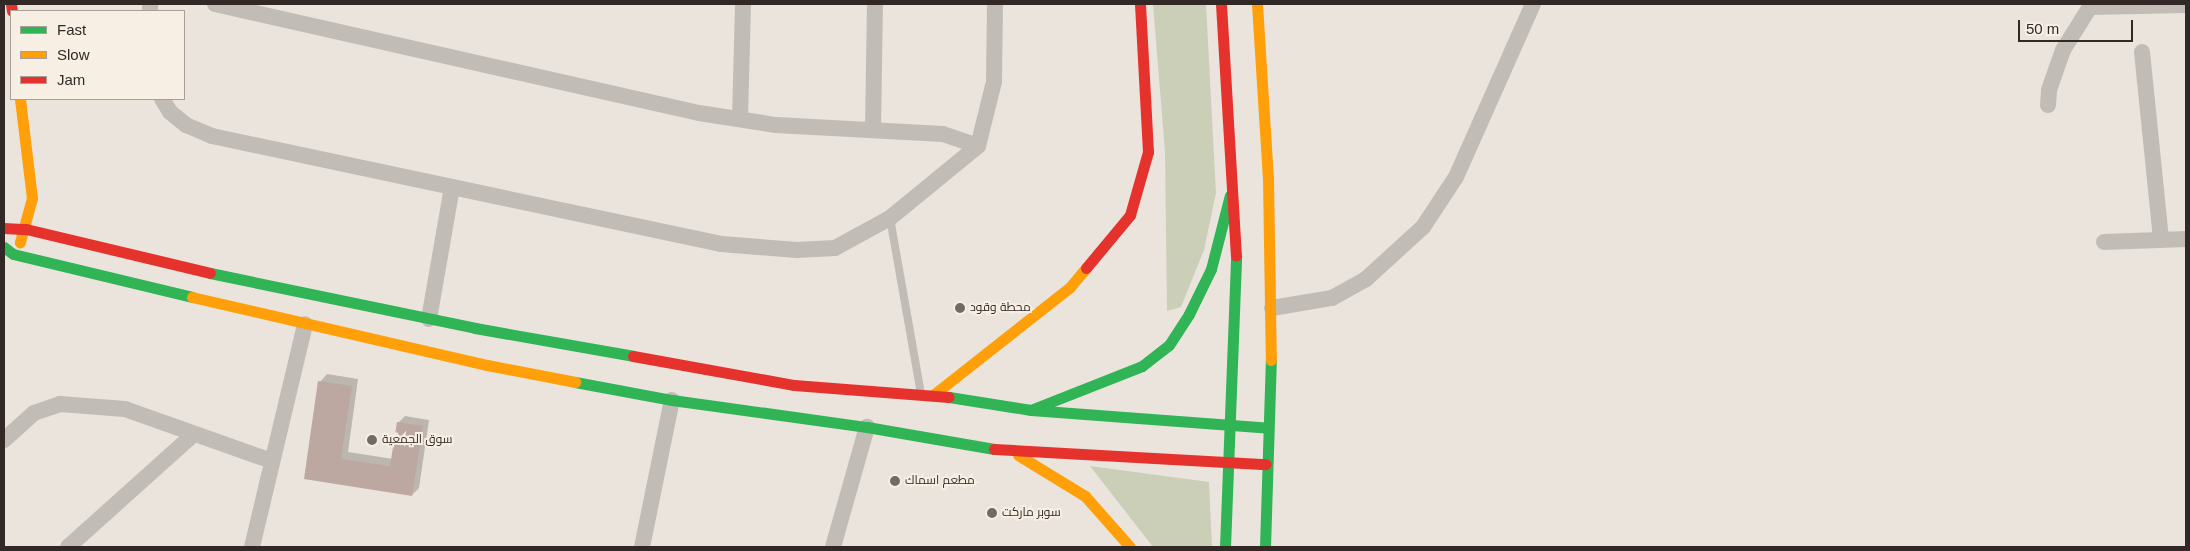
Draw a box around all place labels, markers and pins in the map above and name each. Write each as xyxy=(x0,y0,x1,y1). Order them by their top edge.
place label: محطة وقود xyxy=(970,301,1031,315)
marker: محطة وقود xyxy=(954,302,966,314)
place label: سوق الجمعية xyxy=(382,433,453,447)
marker: سوق الجمعية xyxy=(366,434,378,446)
place label: مطعم اسماك xyxy=(905,474,975,488)
marker: مطعم اسماك xyxy=(889,475,901,487)
place label: سوبر ماركت xyxy=(1002,506,1061,520)
marker: سوبر ماركت xyxy=(986,507,998,519)

